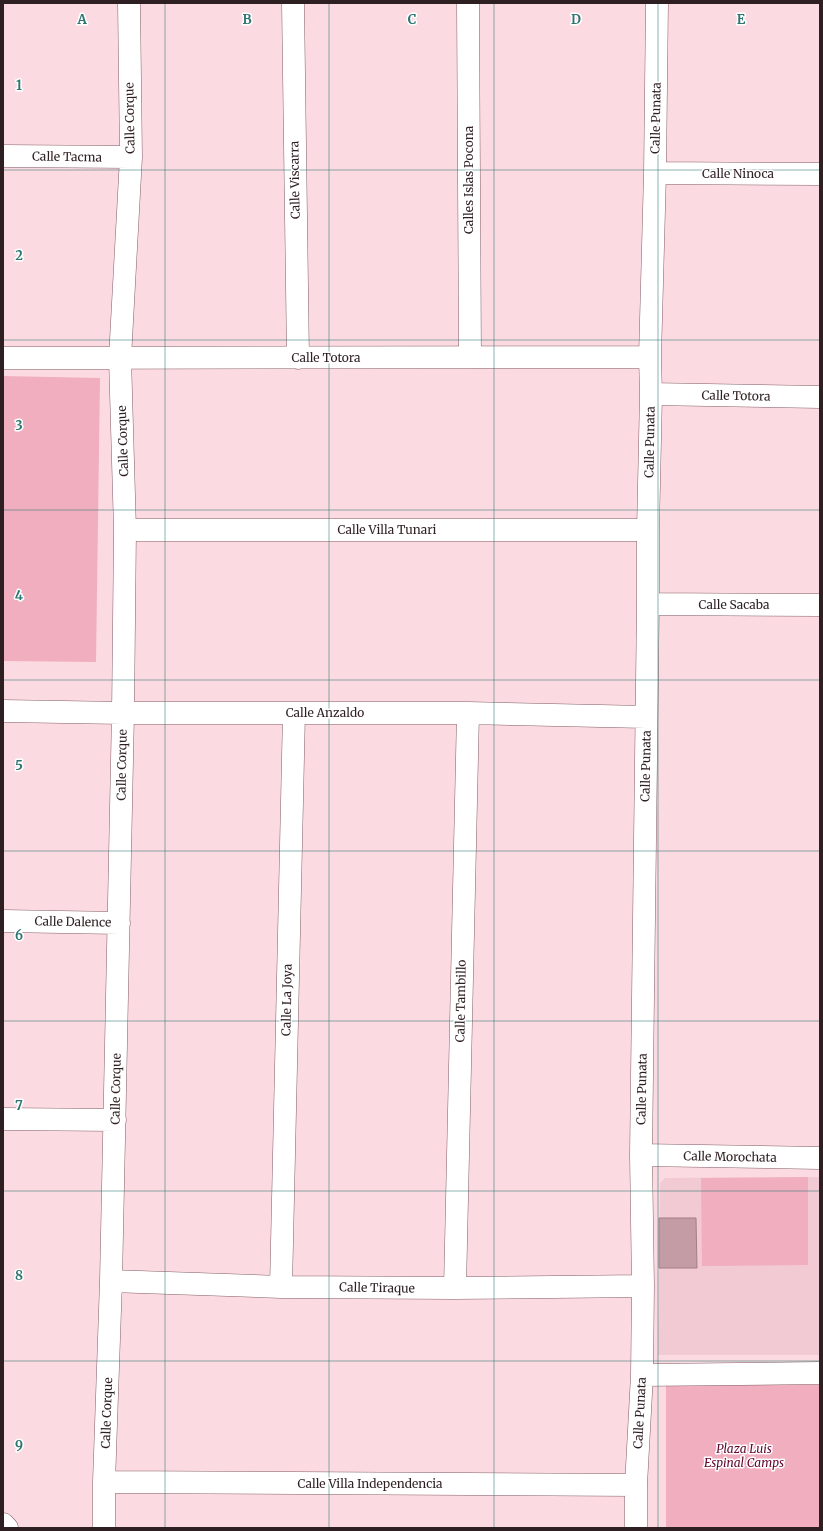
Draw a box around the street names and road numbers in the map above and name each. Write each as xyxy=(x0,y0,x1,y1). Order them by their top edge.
street label: Calle Punata xyxy=(647,81,664,154)
street label: Calle Corque xyxy=(121,82,138,154)
street label: Calles Islas Pocona xyxy=(461,125,476,234)
street label: Calle Viscarra xyxy=(286,140,303,219)
street label: Calle Tacma xyxy=(32,148,103,165)
street label: Calle Ninoca xyxy=(702,166,774,181)
street label: Calle Totora xyxy=(291,350,361,365)
street label: Calle Totora xyxy=(701,387,771,404)
street label: Calle Corque xyxy=(114,405,131,477)
street label: Calle Punata xyxy=(641,405,658,478)
street label: Calle Villa Tunari xyxy=(338,522,437,537)
street label: Calle Sacaba xyxy=(699,597,770,612)
street label: Calle Anzaldo xyxy=(286,705,364,720)
street label: Calle Corque xyxy=(113,729,130,801)
street label: Calle Punata xyxy=(637,729,654,802)
street label: Calle Dalence xyxy=(35,913,111,930)
street label: Calle Tambillo xyxy=(452,959,469,1042)
street label: Calle La Joya xyxy=(278,963,295,1036)
street label: Calle Punata xyxy=(633,1052,650,1125)
street label: Calle Corque xyxy=(107,1053,124,1125)
street label: Calle Morochata xyxy=(683,1148,777,1165)
street label: Calle Tiraque xyxy=(339,1279,415,1296)
street label: Calle Punata xyxy=(630,1376,649,1449)
street label: Calle Corque xyxy=(98,1377,115,1449)
street label: Calle Villa Independencia xyxy=(297,1476,443,1491)

